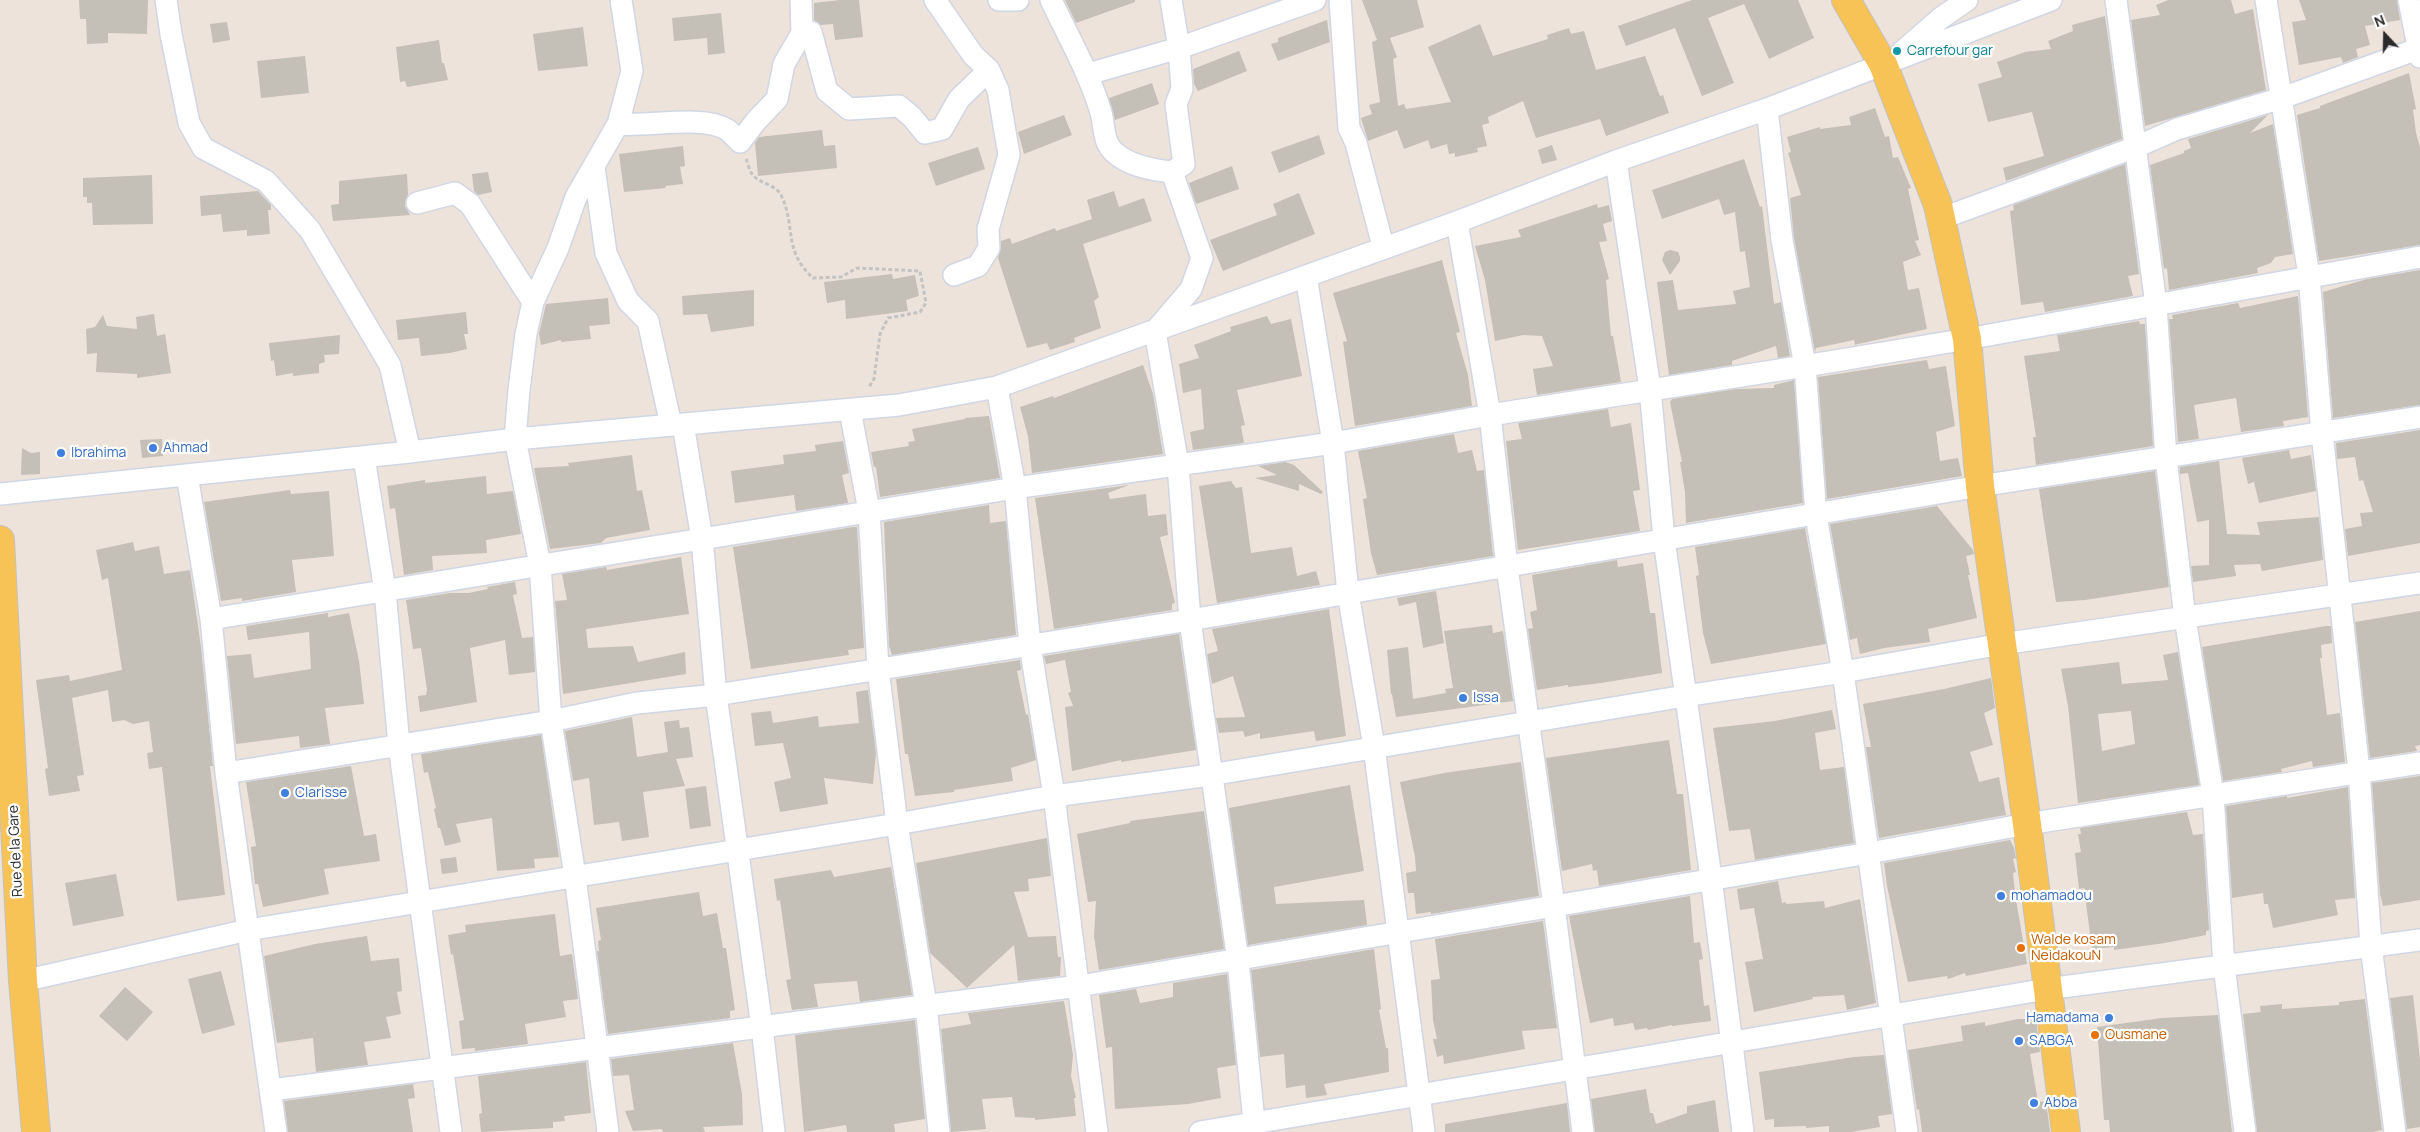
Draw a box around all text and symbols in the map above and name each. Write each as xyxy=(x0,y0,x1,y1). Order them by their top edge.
north arrow xyxy=(2360,10,2410,60)
text: N xyxy=(2371,10,2388,31)
place label: Carrefour gar xyxy=(1907,43,1993,59)
marker: Carrefour gar xyxy=(1891,45,1903,57)
place label: Ahmad xyxy=(163,440,208,456)
marker: Ahmad xyxy=(147,442,159,454)
place label: Ibrahima xyxy=(71,445,126,461)
marker: Ibrahima xyxy=(55,447,67,459)
place label: Issa xyxy=(1473,690,1499,706)
marker: Issa xyxy=(1457,692,1469,704)
place label: Clarisse xyxy=(295,785,347,801)
marker: Clarisse xyxy=(279,787,291,799)
street label: Rue de la Gare xyxy=(5,805,27,897)
place label: mohamadou xyxy=(2011,888,2092,904)
marker: mohamadou xyxy=(1995,890,2007,902)
place label: Walde kosam NeidakouN xyxy=(2031,932,2116,964)
marker: Walde kosam NeidakouN xyxy=(2015,942,2027,954)
place label: Hamadama xyxy=(2026,1010,2099,1026)
marker: Hamadama xyxy=(2103,1012,2115,1024)
place label: Ousmane xyxy=(2105,1027,2167,1043)
marker: Ousmane xyxy=(2089,1029,2101,1041)
place label: SABGA xyxy=(2029,1033,2074,1049)
marker: SABGA xyxy=(2013,1035,2025,1047)
place label: Abba xyxy=(2044,1095,2077,1111)
marker: Abba xyxy=(2028,1097,2040,1109)

